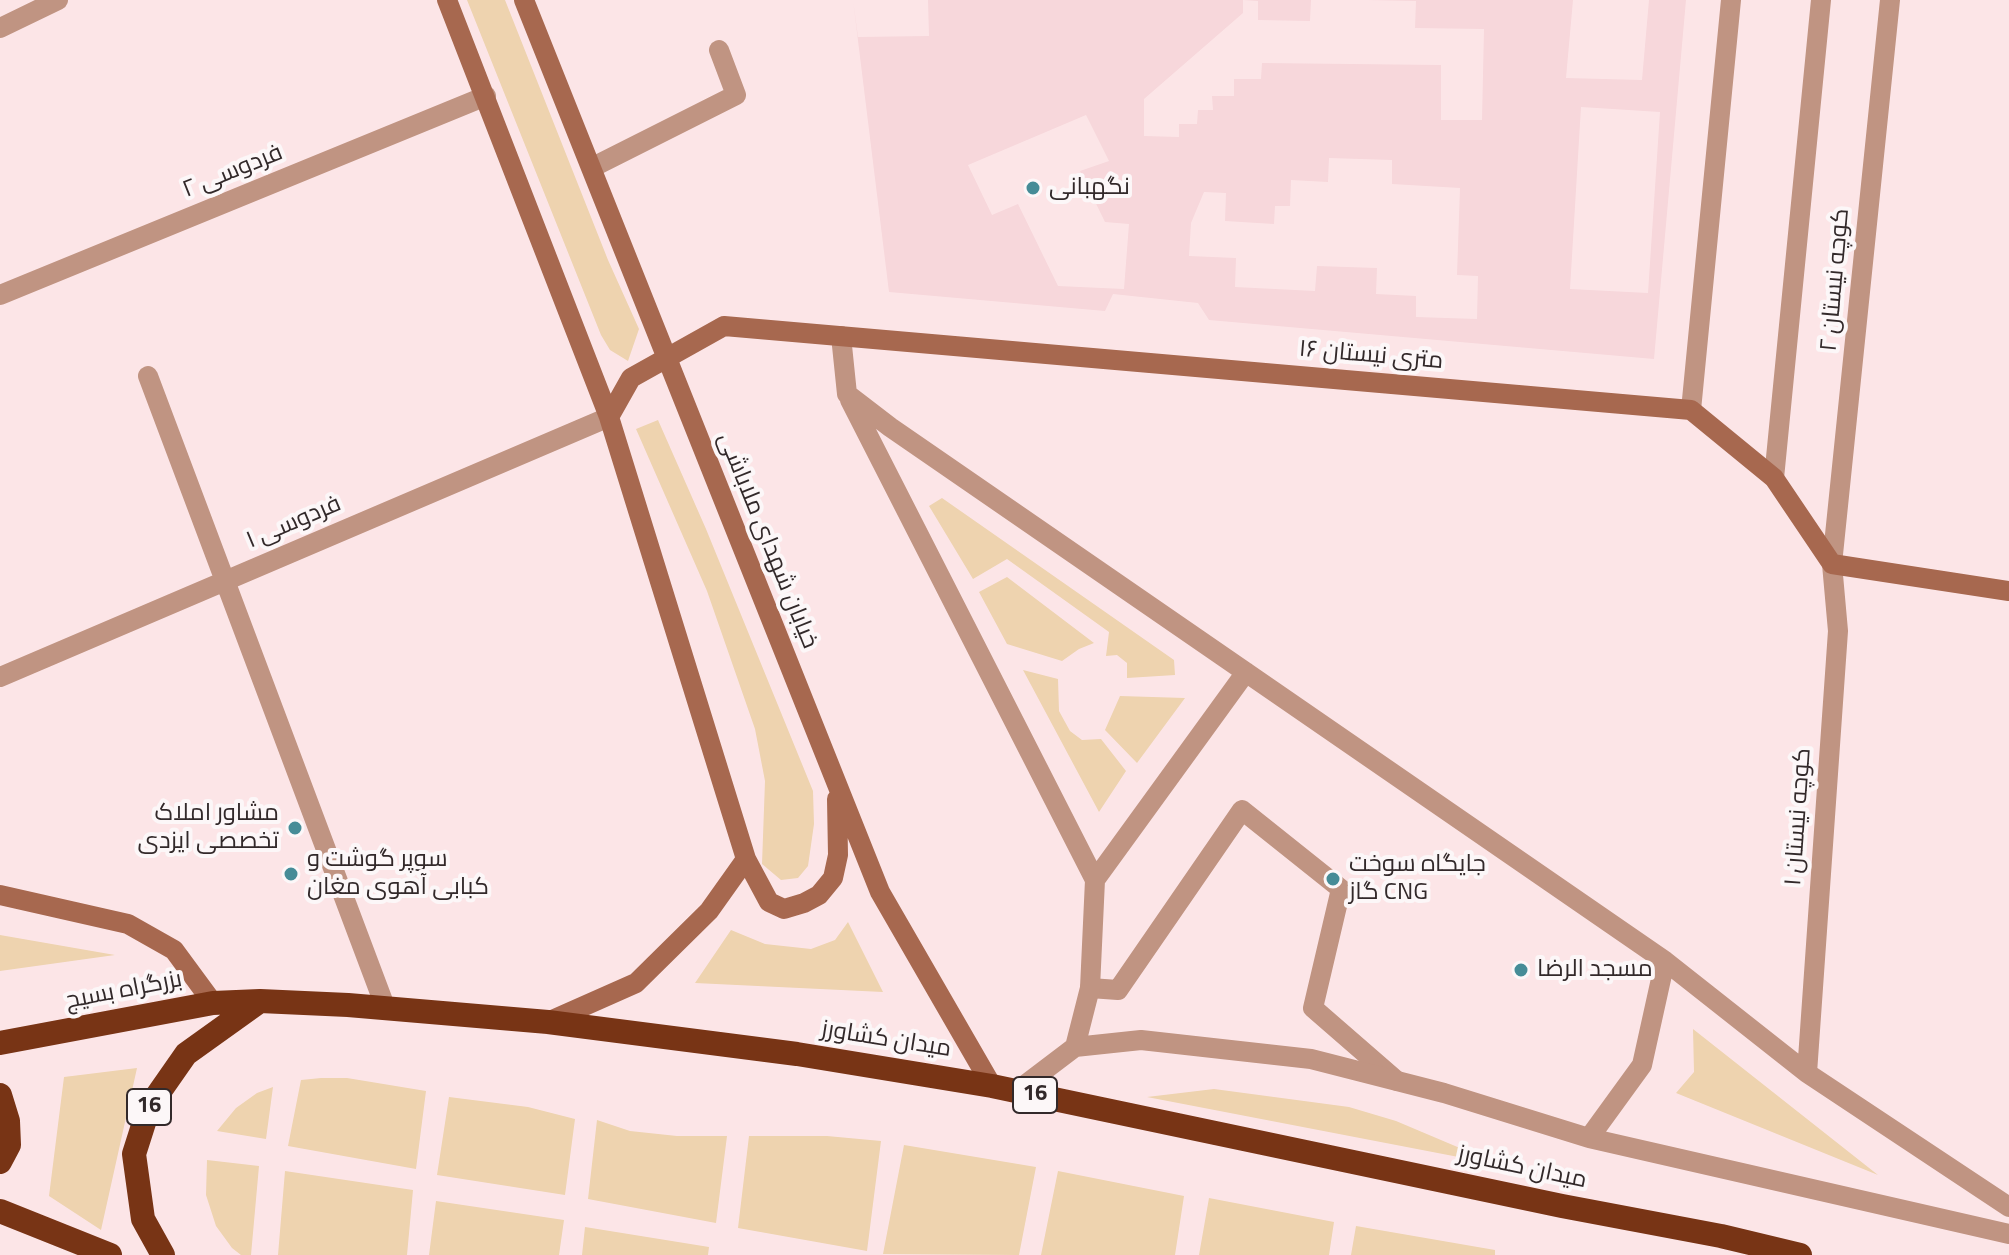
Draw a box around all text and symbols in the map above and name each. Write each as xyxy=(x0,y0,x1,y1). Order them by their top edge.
street label: فردوسی ۲ xyxy=(179,139,287,205)
place label: نگهبانی xyxy=(1049,174,1130,202)
marker: نگهبانی xyxy=(1024,179,1042,197)
street label: کوچه نیستان ۲ xyxy=(1815,207,1857,353)
street label: ۱۶ متری نیستان xyxy=(1298,335,1444,377)
street label: خیابان شهدای ملاباشی xyxy=(711,429,823,653)
street label: فردوسی ۱ xyxy=(242,490,346,556)
street label: کوچه نیستان ۱ xyxy=(1780,747,1818,887)
place label: مشاور املاک تخصصی ایزدی xyxy=(138,800,279,856)
marker: مشاور املاک تخصصی ایزدی xyxy=(286,819,304,837)
place label: سوپر گوشت و کبابی آهوی مغان xyxy=(307,846,489,902)
place label: جایگاه سوخت گاز CNG xyxy=(1349,851,1486,907)
marker: سوپر گوشت و کبابی آهوی مغان xyxy=(282,865,300,883)
marker: جایگاه سوخت گاز CNG xyxy=(1324,870,1342,888)
place label: مسجد الرضا xyxy=(1537,956,1653,984)
marker: مسجد الرضا xyxy=(1512,961,1530,979)
street label: بزرگراه بسیج xyxy=(63,966,185,1016)
street label: میدان کشاورز xyxy=(819,1015,953,1065)
road number: 16 xyxy=(1013,1077,1057,1113)
road number: 16 xyxy=(127,1089,171,1125)
street label: میدان کشاورز xyxy=(1455,1140,1589,1196)

